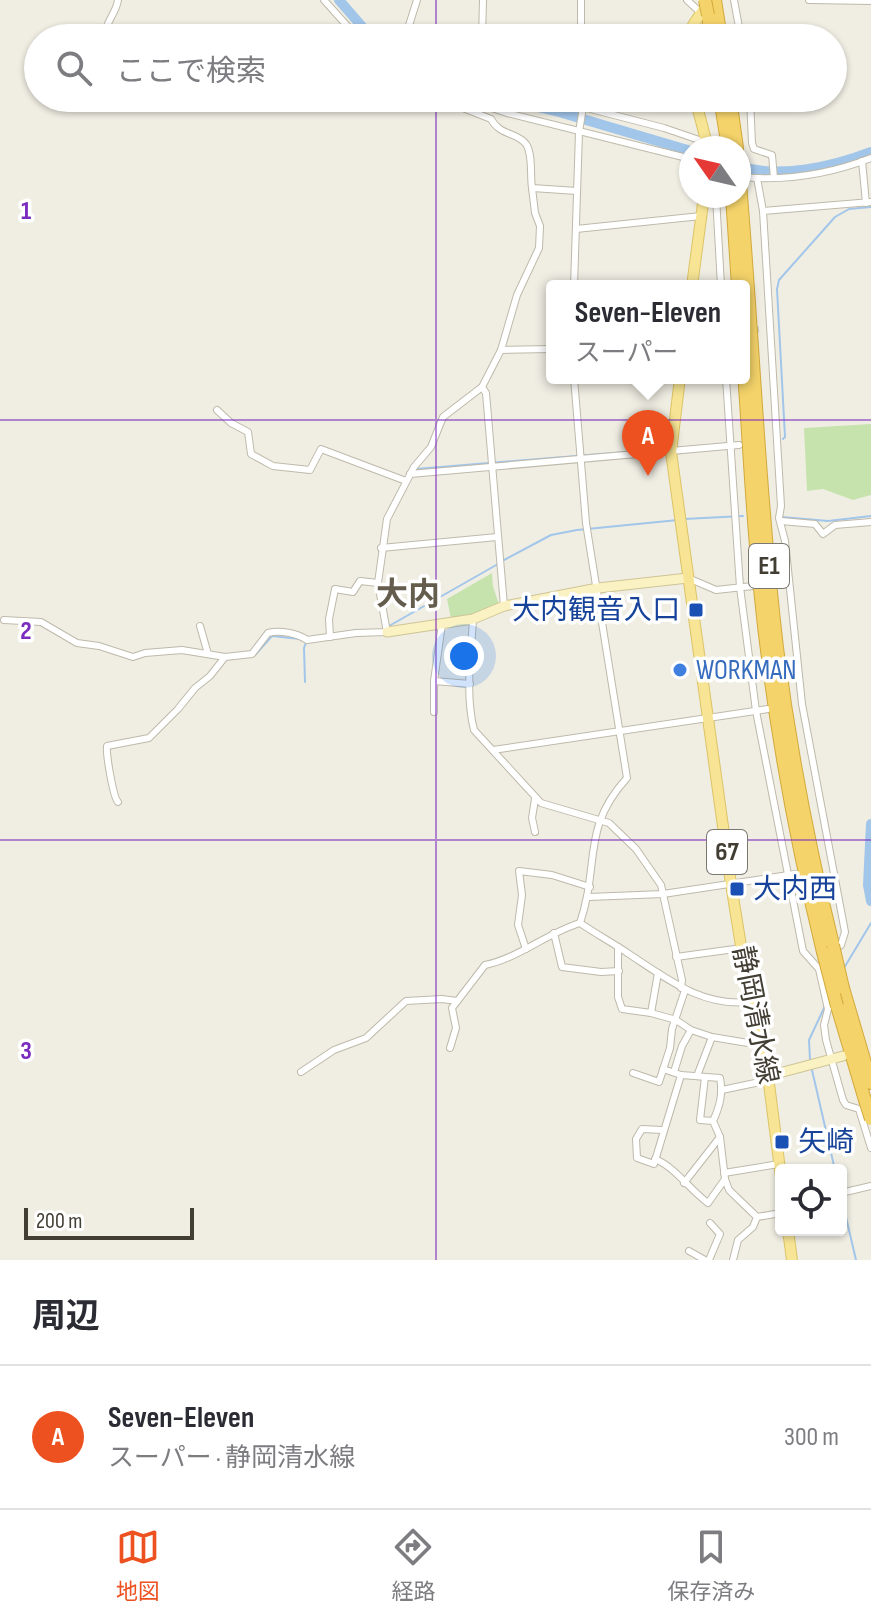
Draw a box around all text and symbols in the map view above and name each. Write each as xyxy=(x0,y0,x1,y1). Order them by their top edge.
search box xyxy=(24,24,847,112)
icon: search xyxy=(52,46,96,90)
text: ここで検索 xyxy=(116,54,266,90)
north arrow xyxy=(679,136,751,208)
text: 1 xyxy=(21,196,31,227)
popup xyxy=(546,280,750,384)
text: Seven-Eleven xyxy=(575,295,721,331)
text: スーパー xyxy=(575,338,679,369)
pin: A xyxy=(622,410,674,476)
road number: E1 xyxy=(749,544,789,588)
district label: 大内 xyxy=(376,576,440,615)
place label: 大内観音入口 xyxy=(512,594,680,627)
marker: 大内観音入口 xyxy=(687,601,705,619)
text: 2 xyxy=(20,616,32,647)
your location xyxy=(444,636,484,676)
place label: WORKMAN xyxy=(696,654,796,687)
marker: WORKMAN xyxy=(671,661,689,679)
road number: 67 xyxy=(707,830,747,874)
place label: 大内西 xyxy=(753,873,837,906)
marker: 大内西 xyxy=(728,880,746,898)
street label: 静岡清水線 xyxy=(725,943,785,1087)
text: 3 xyxy=(20,1036,32,1067)
place label: 矢崎 xyxy=(798,1126,854,1159)
marker: 矢崎 xyxy=(773,1133,791,1151)
map controls xyxy=(775,1164,847,1236)
button: locate xyxy=(775,1164,847,1236)
scale bar xyxy=(24,1204,194,1240)
text: 200 m xyxy=(36,1208,82,1235)
text: 周辺 xyxy=(32,1296,100,1337)
text: Seven-Eleven xyxy=(108,1400,254,1436)
text: A xyxy=(52,1422,64,1453)
text: 300 m xyxy=(784,1422,839,1453)
text: スーパー · 静岡清水線 xyxy=(108,1443,355,1474)
tab: 地図 xyxy=(116,1525,160,1606)
tab: 経路 xyxy=(391,1525,435,1606)
tab: 保存済み xyxy=(667,1525,755,1606)

